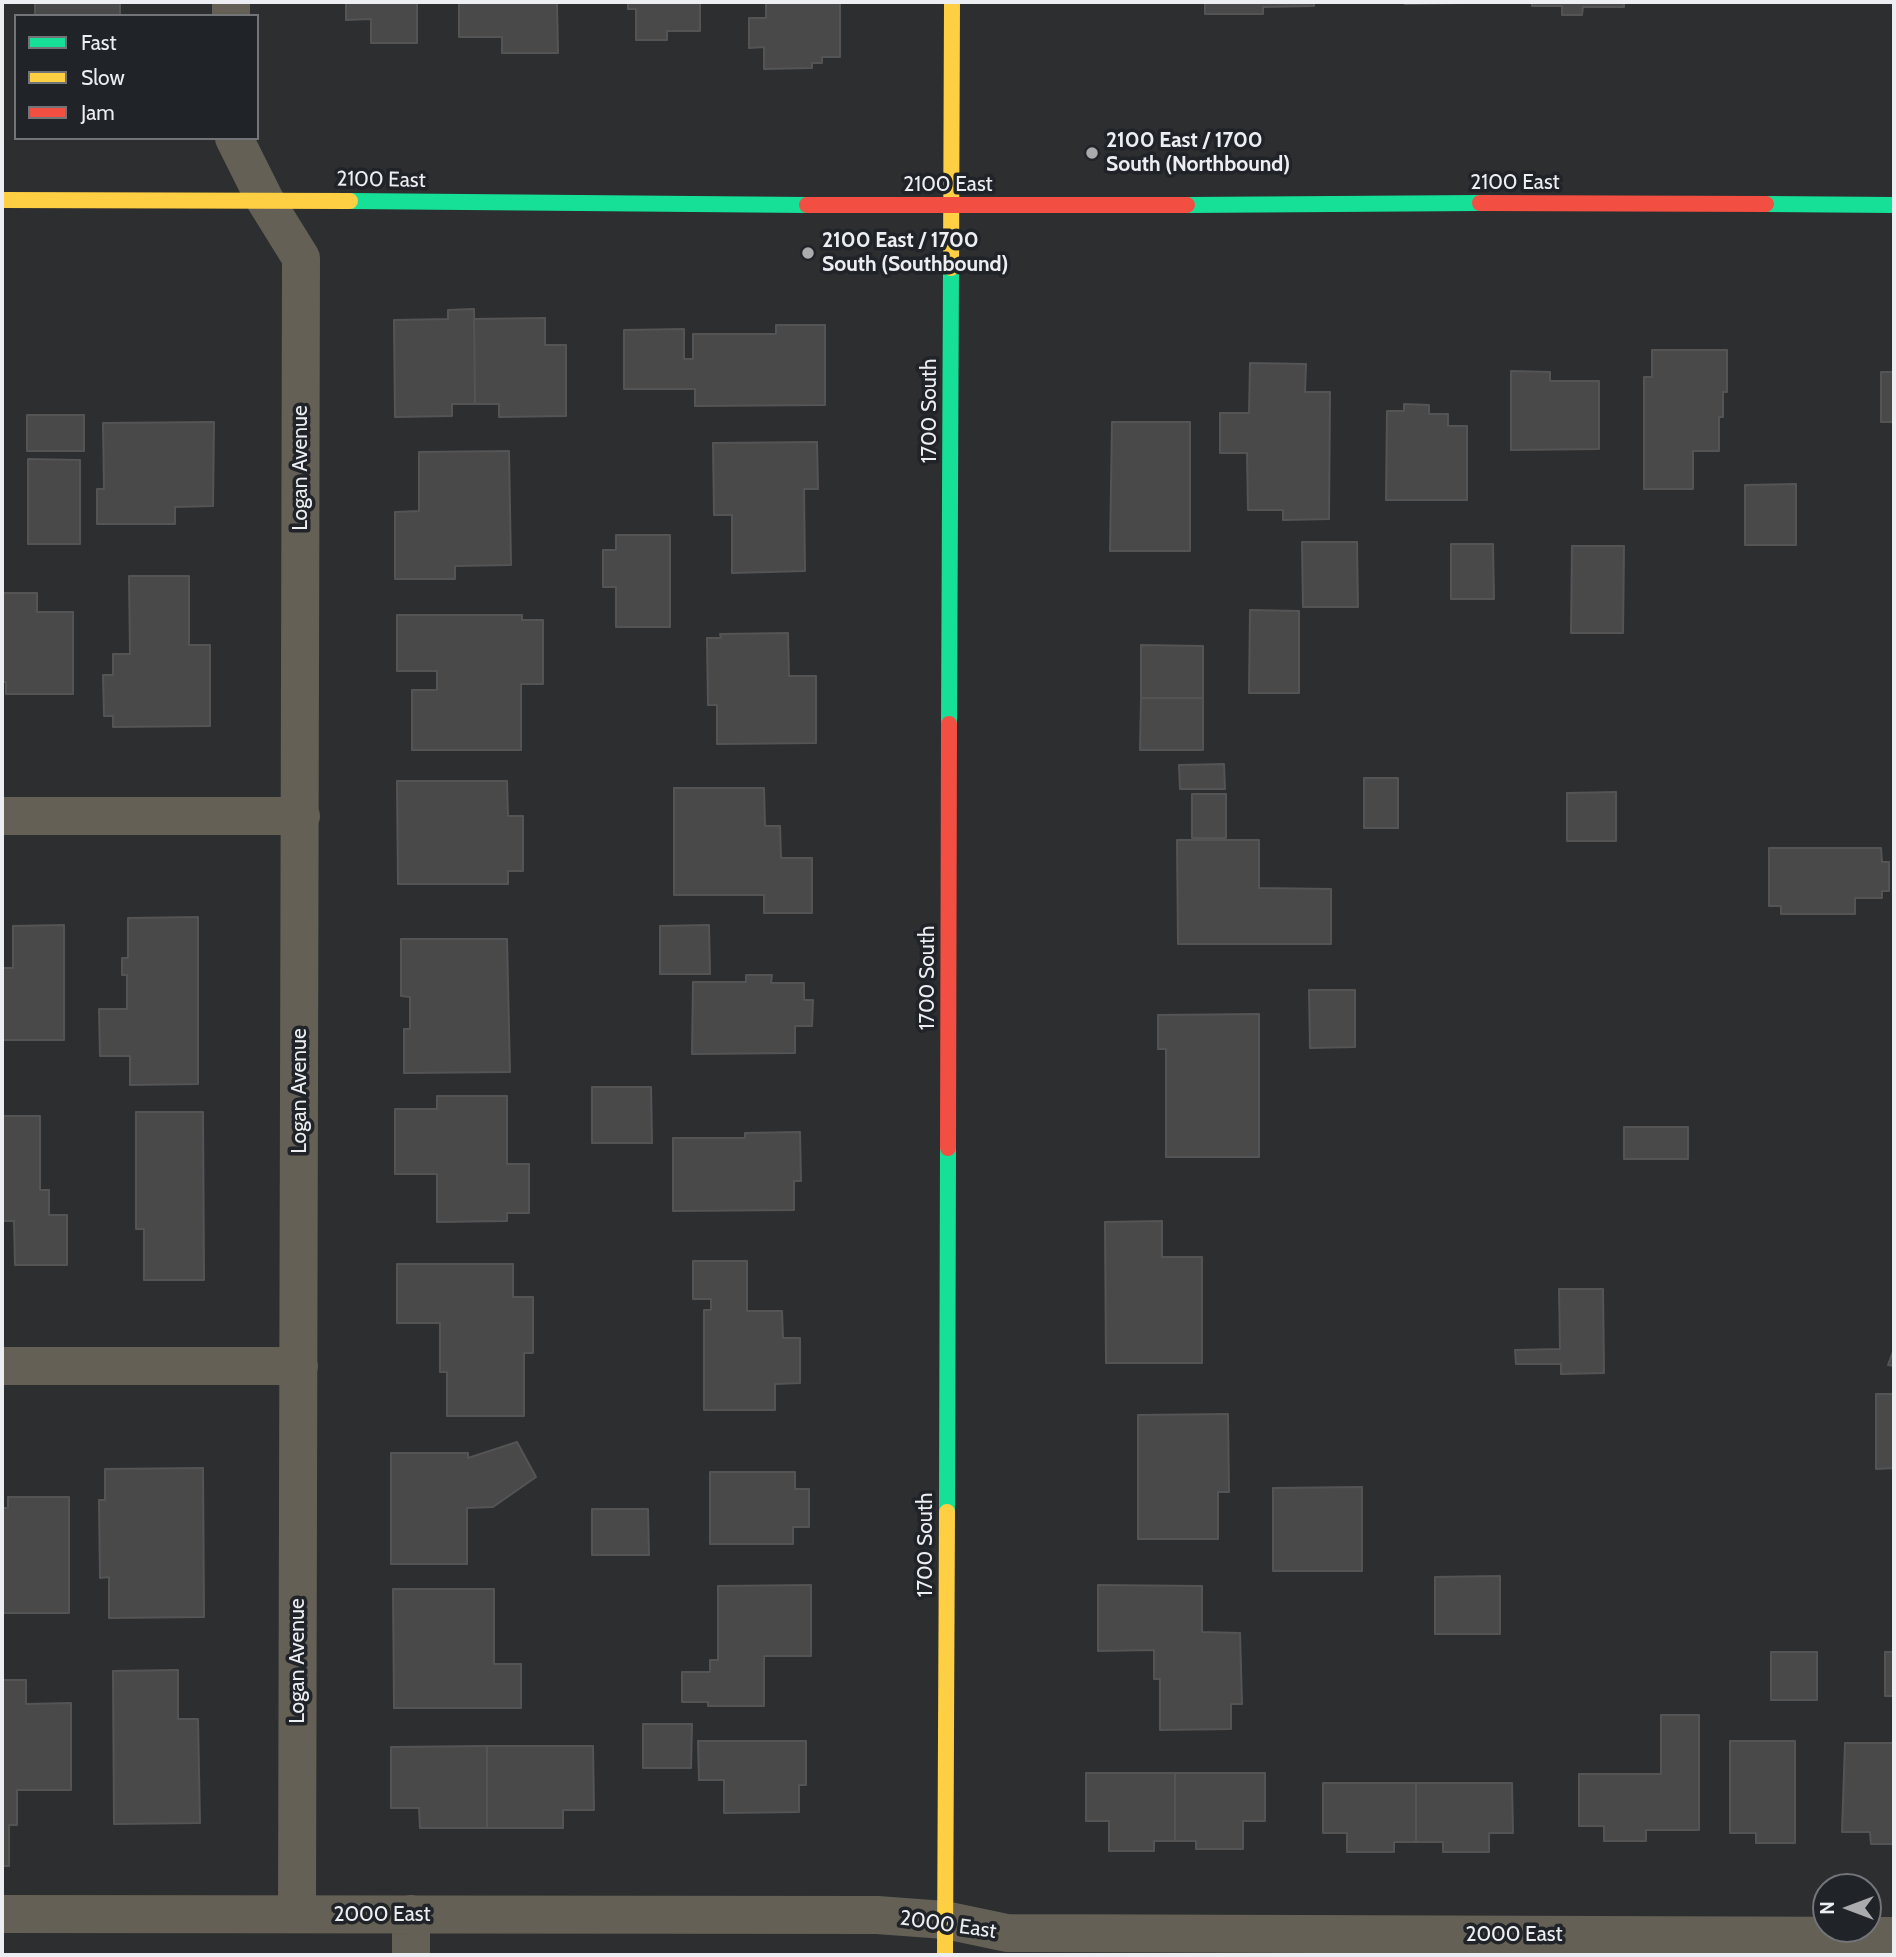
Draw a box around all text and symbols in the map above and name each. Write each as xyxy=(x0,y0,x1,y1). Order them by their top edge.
legend xyxy=(14,14,259,140)
text: Fast xyxy=(81,30,117,55)
text: Slow xyxy=(81,65,125,90)
text: Jam xyxy=(81,100,115,125)
place label: 2100 East / 1700 South (Northbound) xyxy=(1106,128,1290,178)
marker: 2100 East / 1700 South (Northbound) xyxy=(1084,145,1100,161)
street label: 2100 East xyxy=(336,167,426,193)
street label: 2100 East xyxy=(1470,170,1560,196)
street label: 2100 East xyxy=(903,172,993,198)
place label: 2100 East / 1700 South (Southbound) xyxy=(822,228,1009,278)
marker: 2100 East / 1700 South (Southbound) xyxy=(800,245,816,261)
street label: 1700 South xyxy=(917,359,943,463)
street label: Logan Avenue xyxy=(288,405,314,531)
street label: 1700 South xyxy=(915,926,941,1030)
street label: Logan Avenue xyxy=(287,1028,313,1154)
street label: 1700 South xyxy=(913,1493,939,1597)
street label: Logan Avenue xyxy=(285,1598,311,1724)
north arrow xyxy=(1812,1873,1882,1943)
text: N xyxy=(1816,1901,1839,1915)
street label: 2000 East xyxy=(333,1902,431,1928)
street label: 2000 East xyxy=(898,1906,998,1944)
street label: 2000 East xyxy=(1465,1922,1563,1948)

